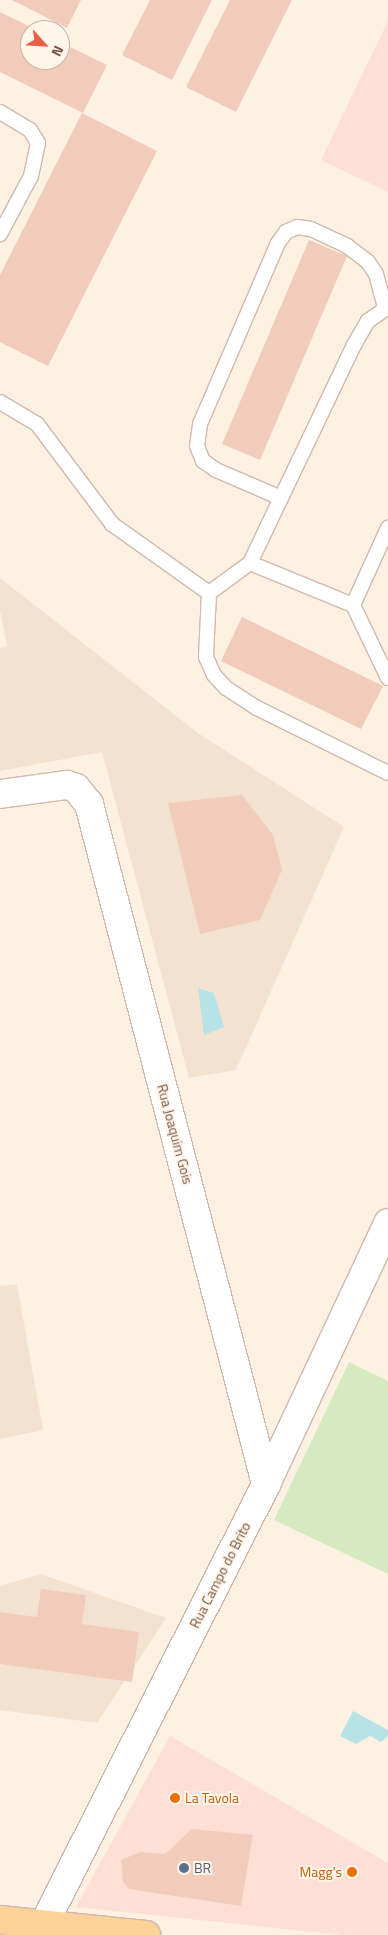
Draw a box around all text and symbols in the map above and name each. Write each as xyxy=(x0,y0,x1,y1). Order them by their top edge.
north arrow xyxy=(20,20,70,70)
text: N xyxy=(46,42,70,60)
street label: Rua Joaquim Gois xyxy=(154,1082,196,1186)
street label: Rua Campo do Brito xyxy=(186,1519,254,1631)
place label: La Tavola xyxy=(185,1790,239,1806)
marker: La Tavola xyxy=(169,1792,181,1804)
place label: BR xyxy=(194,1860,211,1876)
marker: BR xyxy=(178,1862,190,1874)
place label: Magg's xyxy=(299,1864,342,1880)
marker: Magg's xyxy=(346,1866,358,1878)

